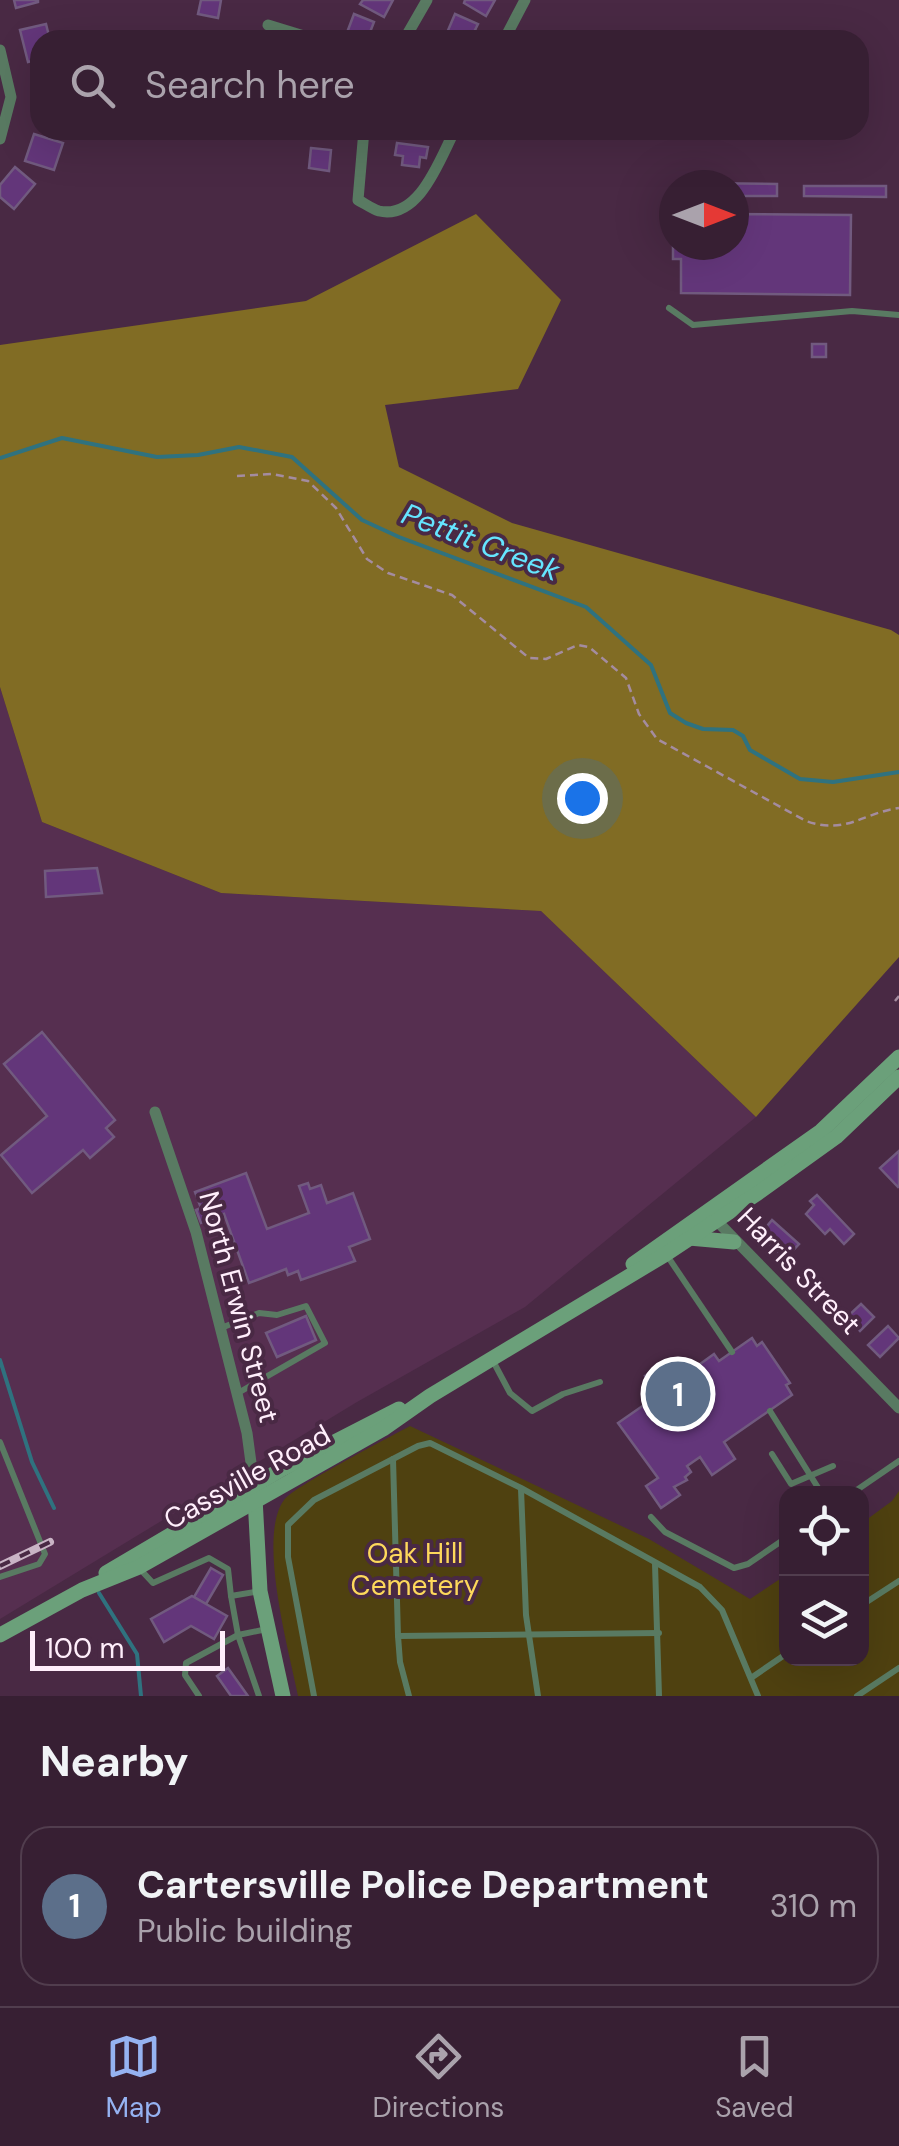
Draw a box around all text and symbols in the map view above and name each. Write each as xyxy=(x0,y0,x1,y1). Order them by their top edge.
search box xyxy=(30,30,869,140)
icon: search xyxy=(65,58,120,113)
text: Search here xyxy=(145,60,355,110)
north arrow xyxy=(659,170,749,260)
water label: Pettit Creek xyxy=(396,494,566,590)
your location xyxy=(557,773,608,824)
street label: North Erwin Street xyxy=(190,1187,288,1427)
street label: Harris Street xyxy=(729,1200,869,1342)
pin: 1 xyxy=(646,1356,710,1432)
street label: Cassville Road xyxy=(157,1416,337,1538)
map controls xyxy=(779,1486,869,1666)
button: locate xyxy=(779,1486,869,1576)
park label: Oak Hill Cemetery xyxy=(351,1535,479,1604)
button: layers xyxy=(779,1576,869,1666)
scale bar xyxy=(30,1626,225,1670)
text: 100 m xyxy=(45,1630,124,1667)
text: Nearby xyxy=(40,1734,189,1789)
text: Cartersville Police Department xyxy=(137,1860,709,1910)
text: 1 xyxy=(69,1885,80,1927)
text: 310 m xyxy=(770,1885,857,1927)
text: Public building xyxy=(137,1910,353,1952)
tab: Map xyxy=(105,2029,162,2126)
tab: Directions xyxy=(373,2029,504,2126)
tab: Saved xyxy=(715,2029,794,2126)

